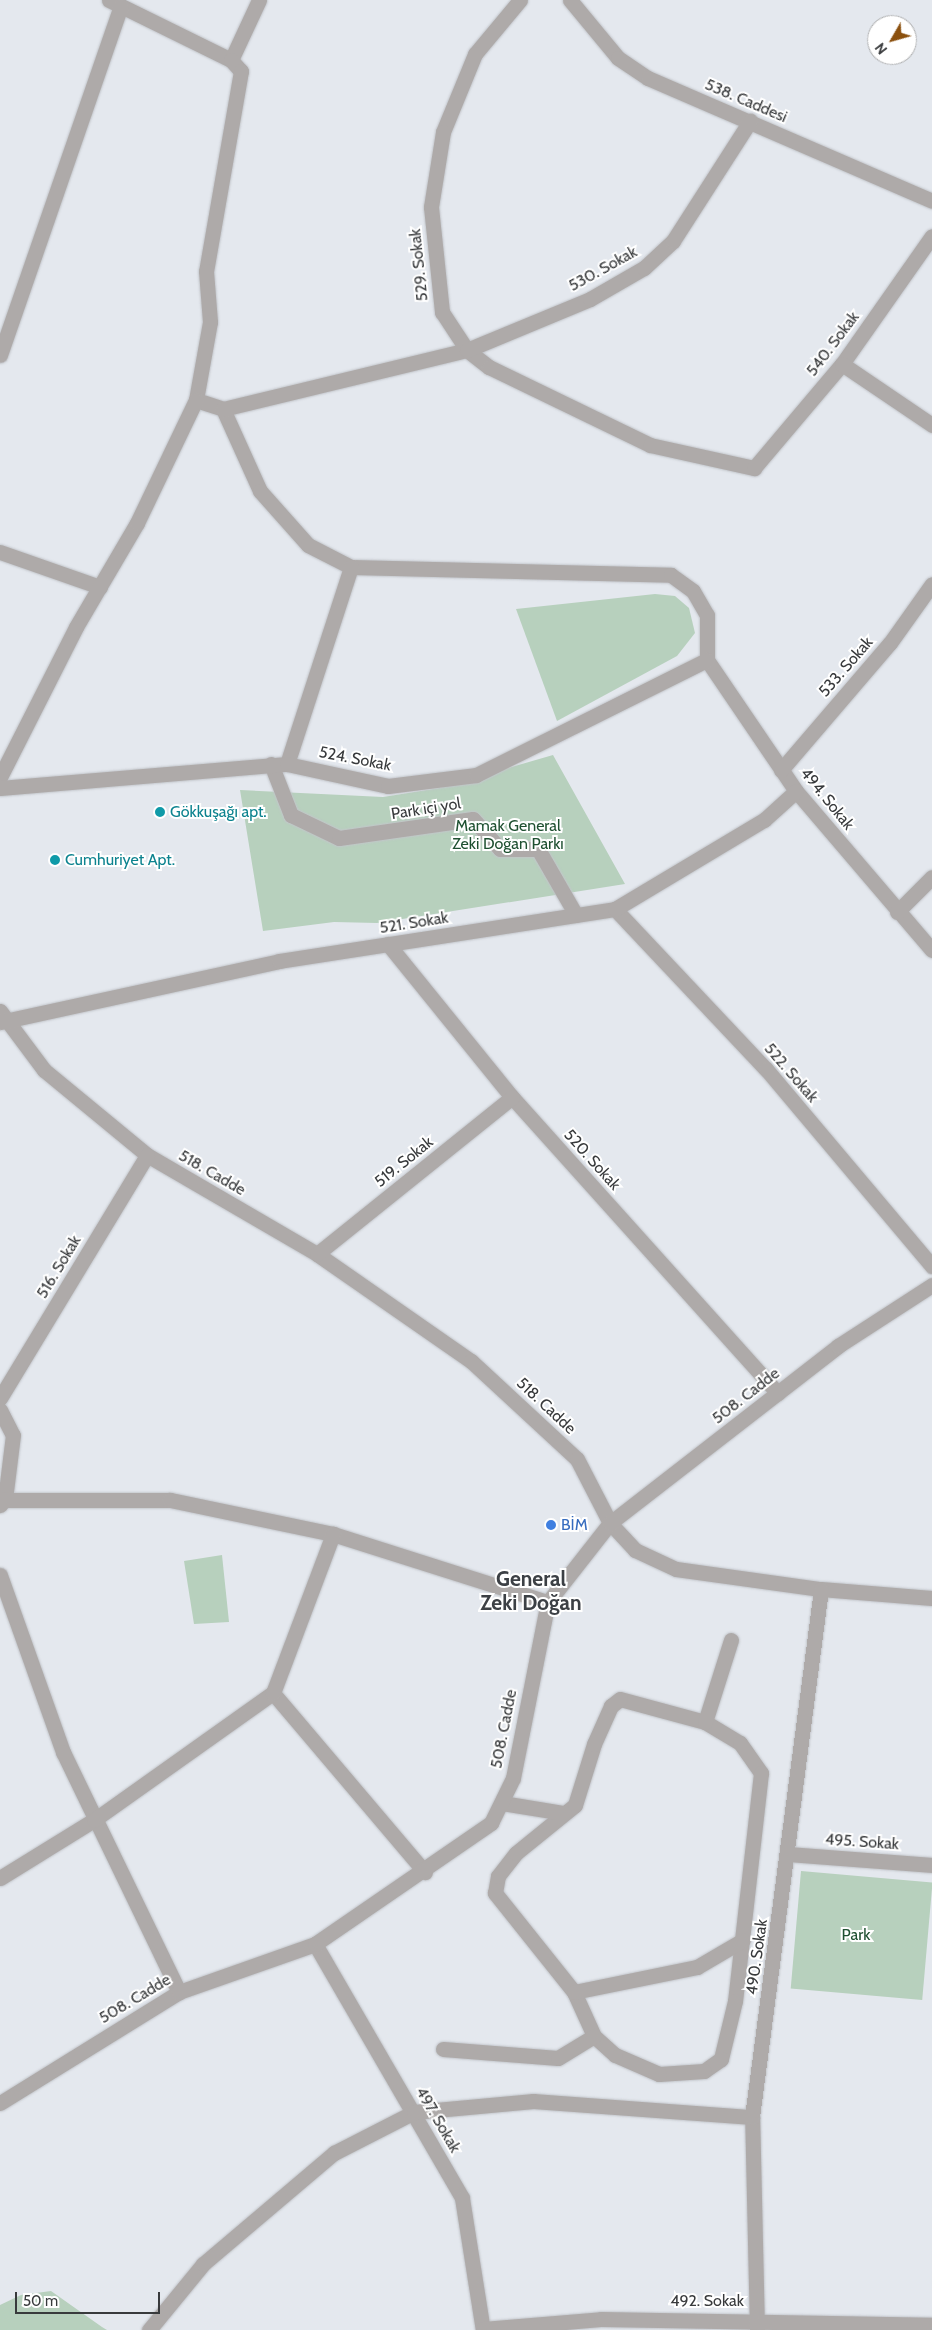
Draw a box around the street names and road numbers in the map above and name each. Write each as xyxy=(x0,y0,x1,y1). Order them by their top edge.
street label: 538. Caddesi xyxy=(702,75,790,127)
street label: 529. Sokak xyxy=(406,228,432,302)
street label: 530. Sokak xyxy=(565,242,641,296)
street label: 540. Sokak xyxy=(803,308,863,380)
street label: 533. Sokak xyxy=(815,633,877,701)
street label: 524. Sokak xyxy=(317,743,393,775)
street label: 494. Sokak xyxy=(796,764,858,834)
street label: Park içi yol xyxy=(390,794,462,824)
street label: 521. Sokak xyxy=(378,908,450,938)
street label: 522. Sokak xyxy=(760,1039,822,1107)
street label: 520. Sokak xyxy=(560,1126,624,1194)
street label: 519. Sokak xyxy=(371,1133,437,1191)
street label: 518. Cadde xyxy=(175,1146,249,1200)
street label: 516. Sokak xyxy=(33,1232,85,1302)
street label: 508. Cadde xyxy=(709,1364,783,1428)
street label: 518. Cadde xyxy=(512,1374,580,1438)
street label: 508. Cadde xyxy=(487,1688,521,1770)
street label: 495. Sokak xyxy=(824,1830,900,1854)
street label: 490. Sokak xyxy=(742,1918,772,1996)
street label: 508. Cadde xyxy=(96,1970,174,2028)
street label: 497. Sokak xyxy=(411,2084,465,2156)
street label: 492. Sokak xyxy=(670,2291,744,2311)

